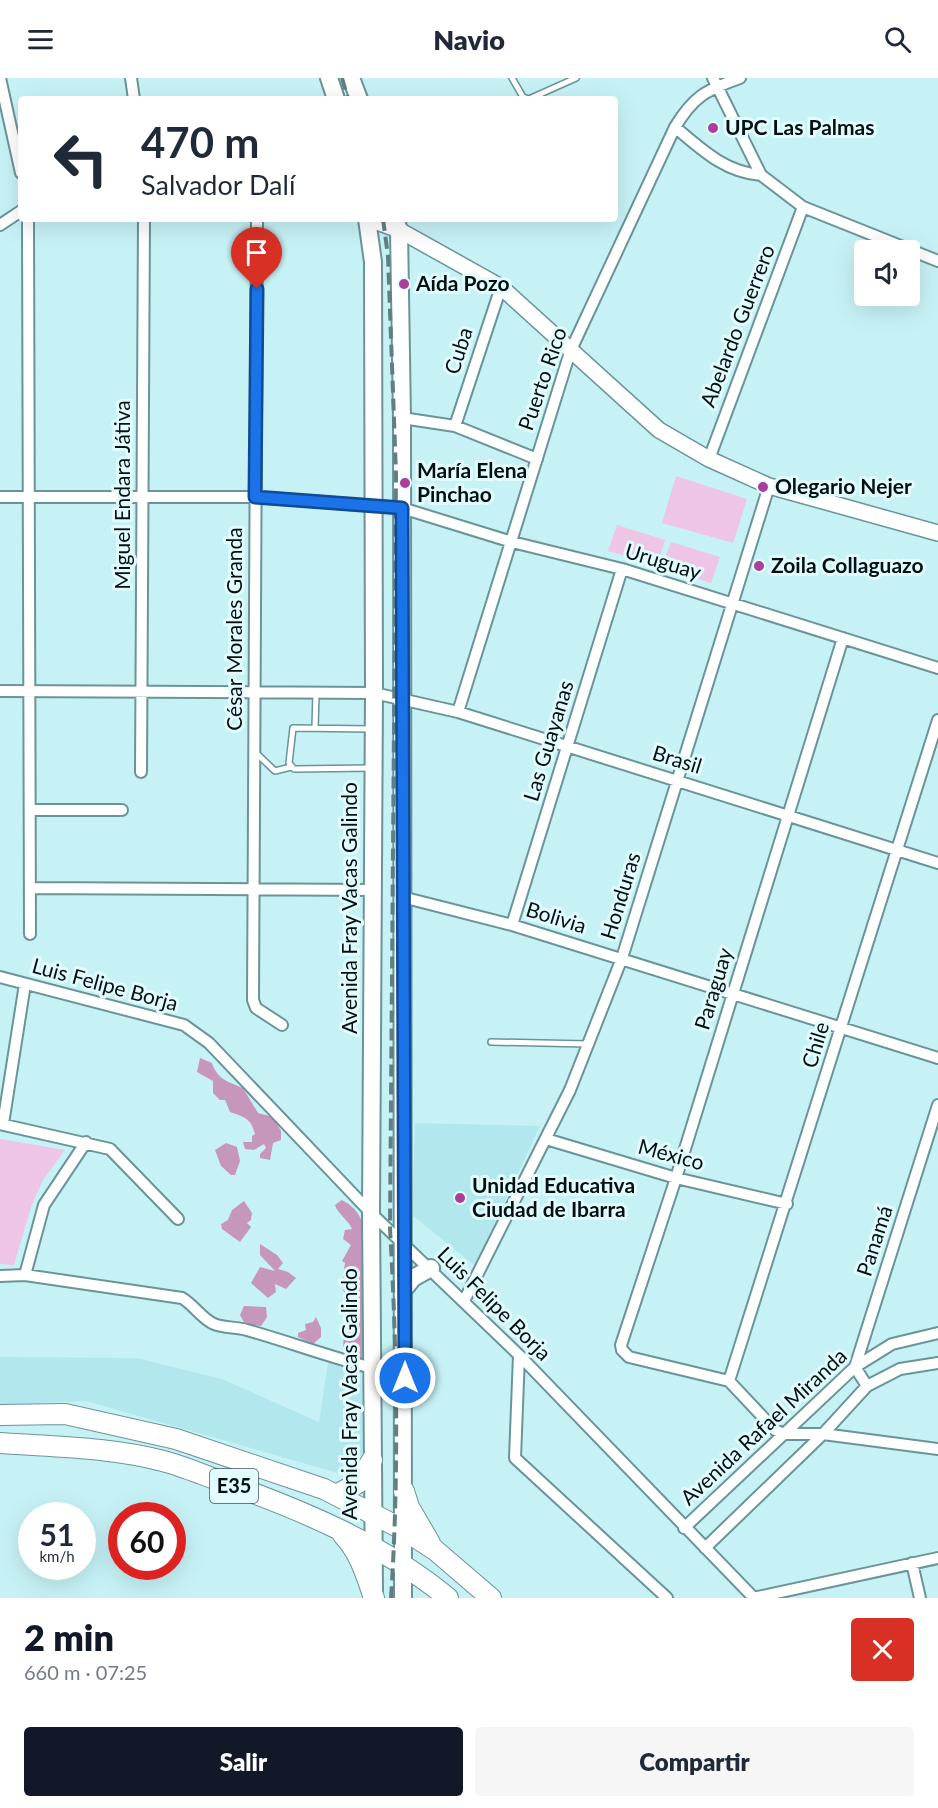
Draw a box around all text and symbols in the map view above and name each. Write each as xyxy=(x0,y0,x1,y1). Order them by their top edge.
icon: menu xyxy=(24,23,57,56)
text: Navio xyxy=(433,23,505,56)
icon: search xyxy=(881,23,914,56)
place label: UPC Las Palmas xyxy=(725,114,875,139)
text: 470 m xyxy=(141,117,259,167)
icon: left xyxy=(42,120,120,198)
marker: UPC Las Palmas xyxy=(706,121,720,135)
text: Salvador Dalí xyxy=(141,168,295,201)
pin xyxy=(231,227,282,289)
icon: arrive xyxy=(240,236,273,269)
map controls xyxy=(854,240,920,306)
button: sound xyxy=(854,240,920,306)
street label: Abelardo Guerrero xyxy=(694,241,779,410)
place label: Aída Pozo xyxy=(415,270,510,295)
marker: Aída Pozo xyxy=(397,277,411,291)
street label: Cuba xyxy=(438,324,477,377)
street label: Puerto Rico xyxy=(512,324,571,433)
street label: Miguel Endara Játiva xyxy=(109,400,134,590)
place label: María Elena Pinchao xyxy=(417,457,527,506)
place label: Olegario Nejer xyxy=(775,473,912,498)
marker: María Elena Pinchao xyxy=(398,476,412,490)
marker: Olegario Nejer xyxy=(756,480,770,494)
street label: César Morales Granda xyxy=(221,527,246,731)
street label: Uruguay xyxy=(622,537,705,584)
place label: Zoila Collaguazo xyxy=(771,552,924,577)
marker: Zoila Collaguazo xyxy=(752,559,766,573)
street label: Las Guayanas xyxy=(517,677,578,804)
street label: Brasil xyxy=(650,739,705,778)
street label: Avenida Fray Vacas Galindo xyxy=(336,782,361,1034)
street label: Honduras xyxy=(594,849,645,942)
street label: Bolivia xyxy=(523,896,590,938)
street label: Paraguay xyxy=(688,944,737,1033)
street label: Luis Felipe Borja xyxy=(30,952,181,1015)
street label: Chile xyxy=(796,1019,833,1071)
street label: México xyxy=(636,1133,707,1174)
place label: Unidad Educativa Ciudad de Ibarra xyxy=(472,1172,635,1221)
marker: Unidad Educativa Ciudad de Ibarra xyxy=(453,1191,467,1205)
street label: Panamá xyxy=(850,1202,897,1279)
street label: Luis Felipe Borja xyxy=(433,1241,557,1365)
street label: Avenida Fray Vacas Galindo xyxy=(336,1268,361,1520)
street label: Avenida Rafael Miranda xyxy=(675,1342,851,1509)
position arrow xyxy=(373,1346,437,1410)
road number: E35 xyxy=(210,1469,258,1503)
speed limit sign: 60 xyxy=(108,1502,186,1580)
text: 51 xyxy=(40,1516,74,1552)
text: km/h xyxy=(39,1547,75,1565)
text: 2 min xyxy=(24,1615,114,1659)
button: close xyxy=(851,1618,914,1681)
text: 660 m · 07:25 xyxy=(24,1660,147,1684)
button: Salir xyxy=(24,1727,463,1796)
button: Compartir xyxy=(475,1727,914,1796)

